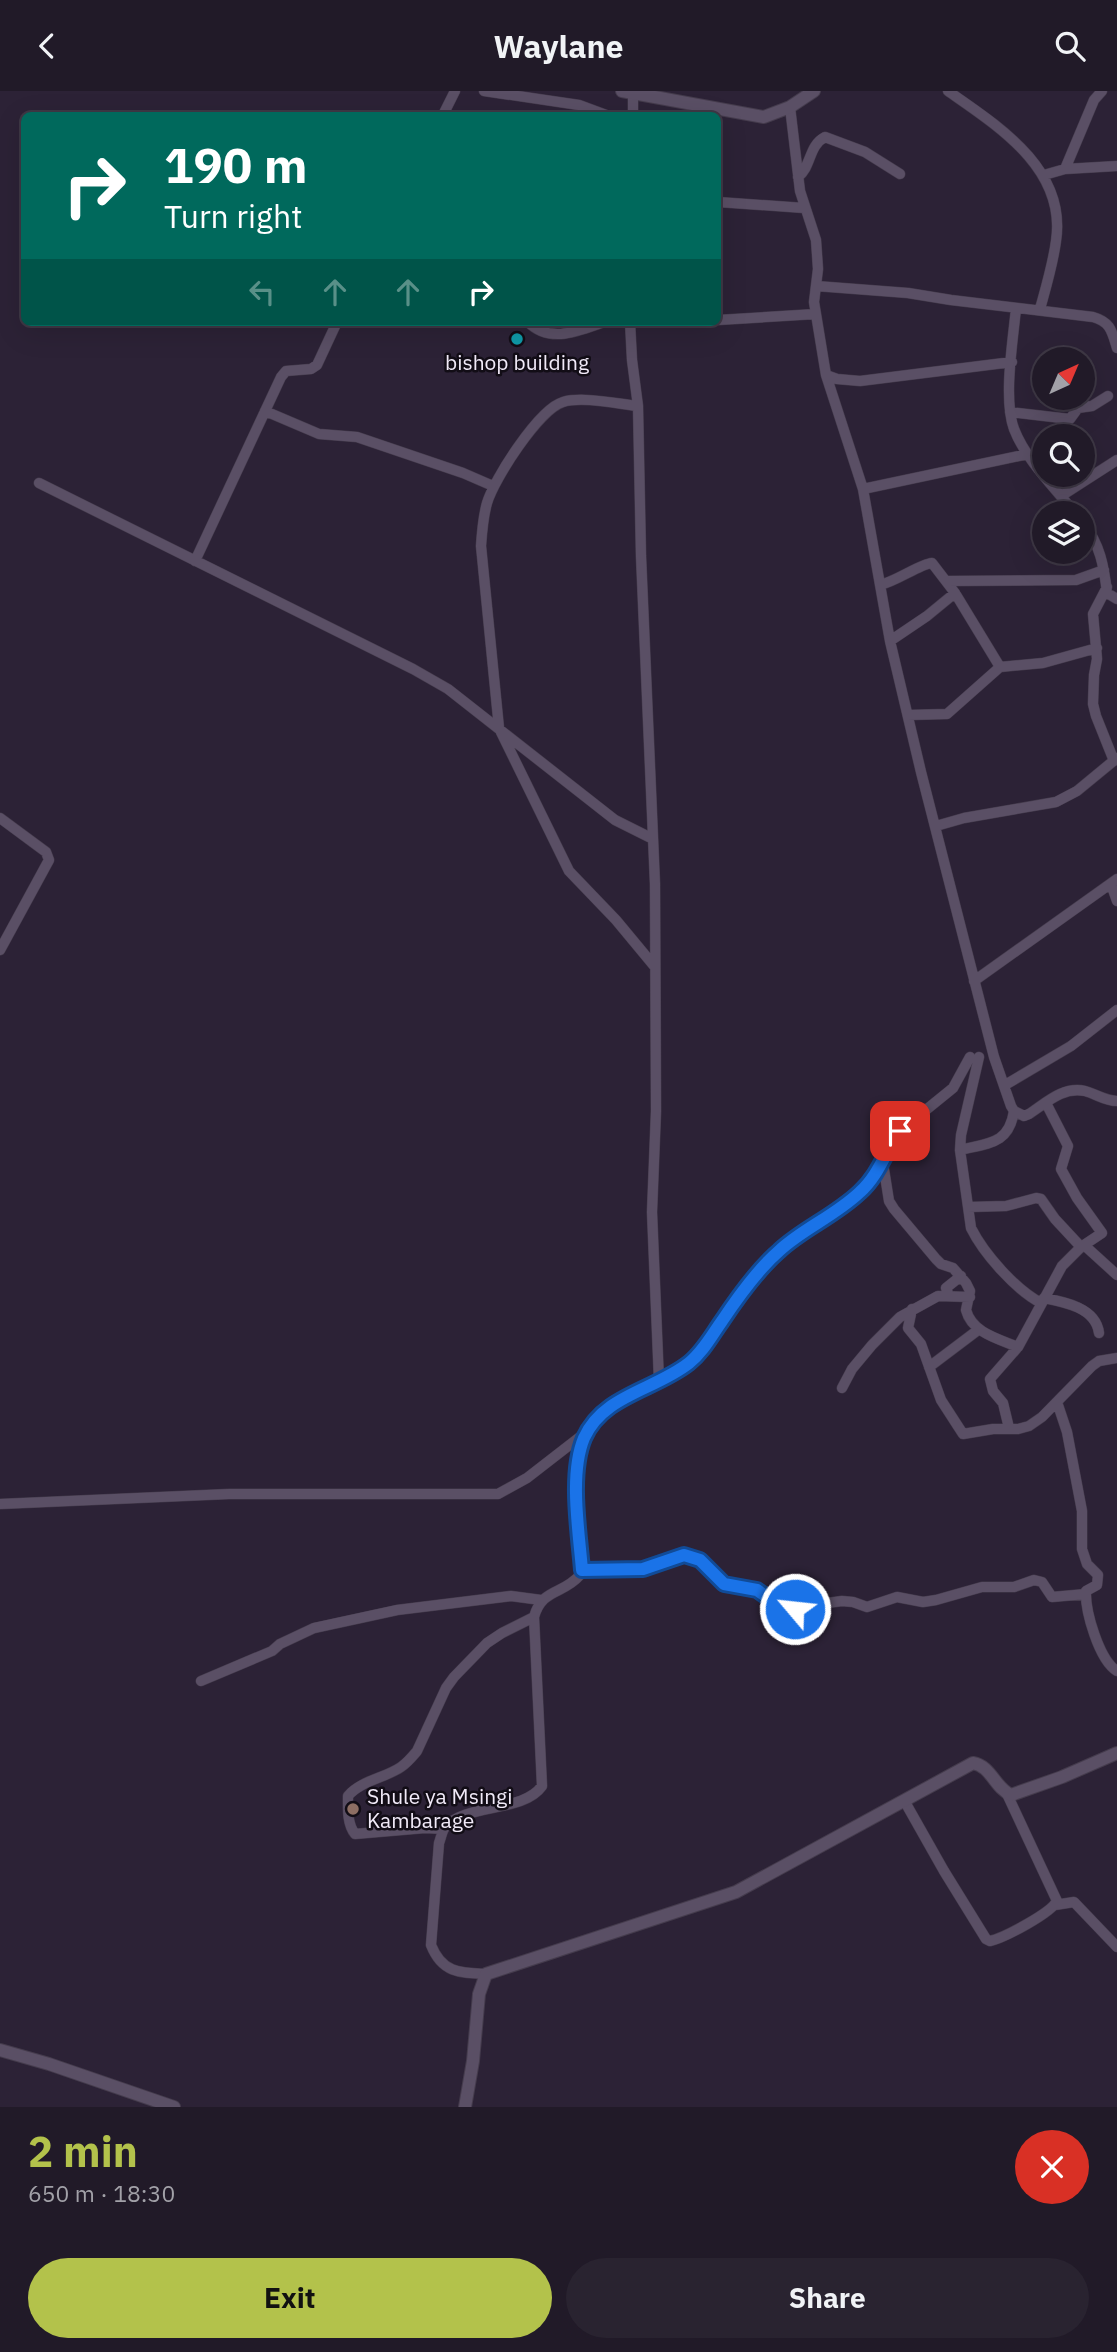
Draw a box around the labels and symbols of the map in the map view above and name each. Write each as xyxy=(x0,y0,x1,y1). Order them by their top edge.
marker: bishop building xyxy=(509,331,525,347)
north arrow xyxy=(1032,347,1096,409)
place label: bishop building xyxy=(445,348,589,376)
pin xyxy=(870,1101,930,1161)
position arrow xyxy=(758,1572,832,1646)
place label: Shule ya Msingi Kambarage xyxy=(367,1782,512,1834)
marker: Shule ya Msingi Kambarage xyxy=(345,1801,361,1817)

